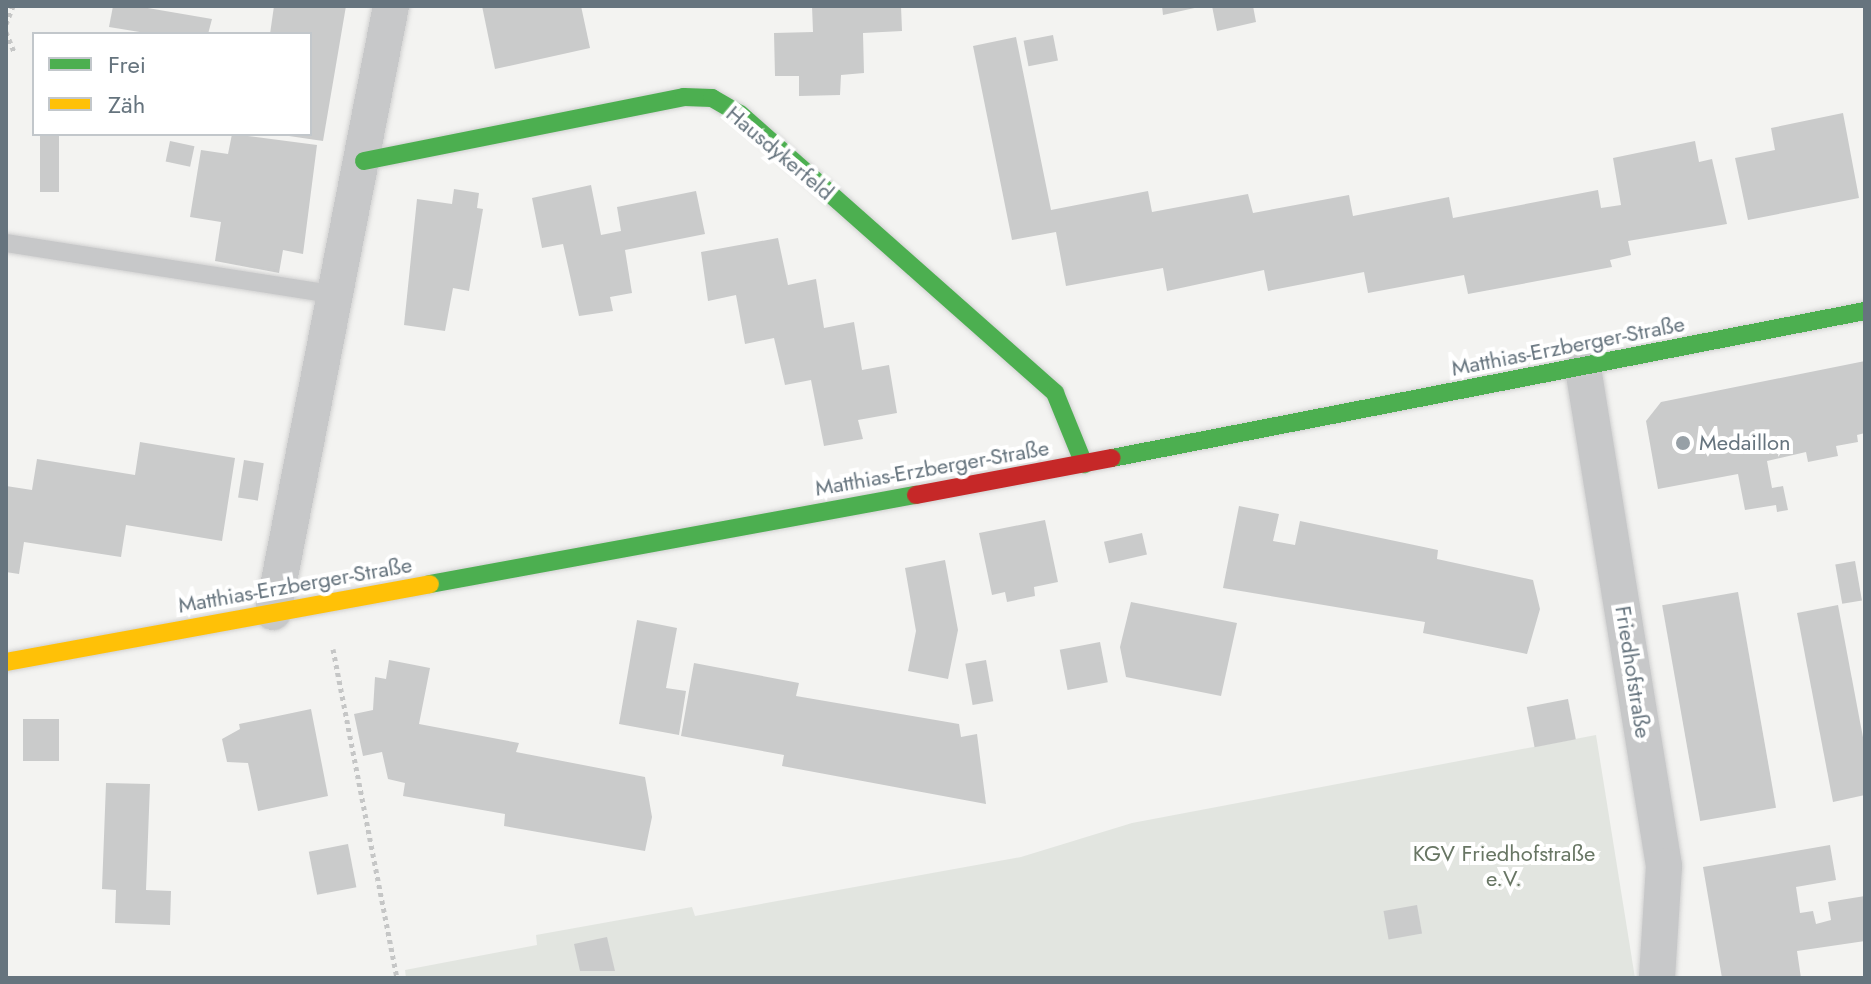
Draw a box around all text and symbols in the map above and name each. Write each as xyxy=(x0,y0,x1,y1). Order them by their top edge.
legend xyxy=(32,32,312,136)
text: Frei xyxy=(108,47,146,82)
text: Zäh xyxy=(108,87,145,122)
street label: Hausdykerfeld xyxy=(721,100,839,206)
street label: Matthias-Erzberger-Straße xyxy=(1449,310,1687,382)
place label: Medaillon xyxy=(1699,430,1791,456)
street label: Matthias-Erzberger-Straße xyxy=(813,434,1051,502)
marker: Medaillon xyxy=(1674,434,1692,452)
street label: Matthias-Erzberger-Straße xyxy=(176,551,414,619)
street label: Friedhofstraße xyxy=(1610,604,1656,740)
park label: KGV Friedhofstraße e.V. xyxy=(1413,840,1595,892)

